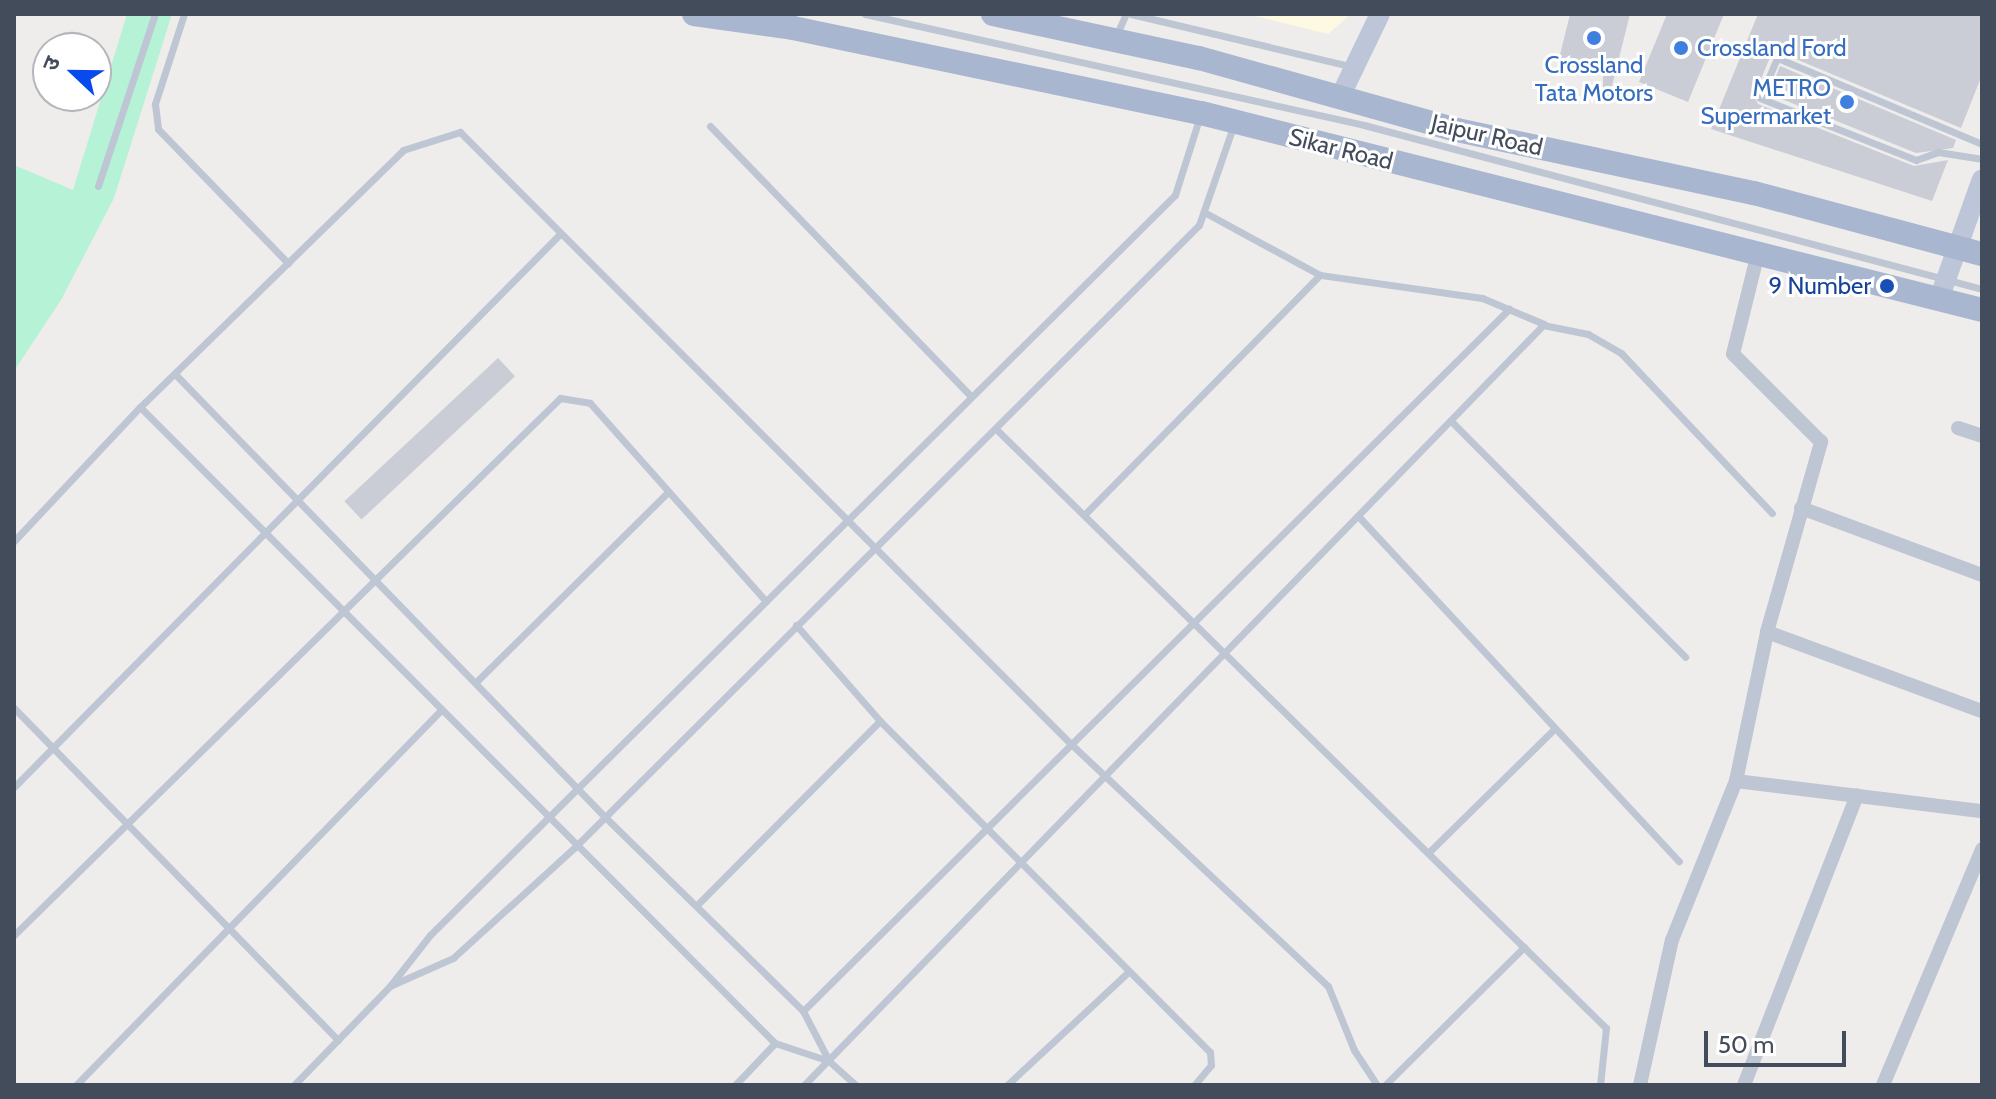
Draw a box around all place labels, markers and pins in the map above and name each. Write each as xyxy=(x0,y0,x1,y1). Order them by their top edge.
marker: Crossland Tata Motors xyxy=(1585,29,1603,47)
place label: Crossland Ford xyxy=(1697,34,1847,62)
marker: Crossland Ford xyxy=(1672,39,1690,57)
place label: Crossland Tata Motors xyxy=(1535,51,1653,107)
place label: METRO Supermarket xyxy=(1701,74,1831,130)
marker: METRO Supermarket xyxy=(1838,93,1856,111)
place label: 9 Number xyxy=(1769,272,1871,300)
marker: 9 Number xyxy=(1878,277,1896,295)

